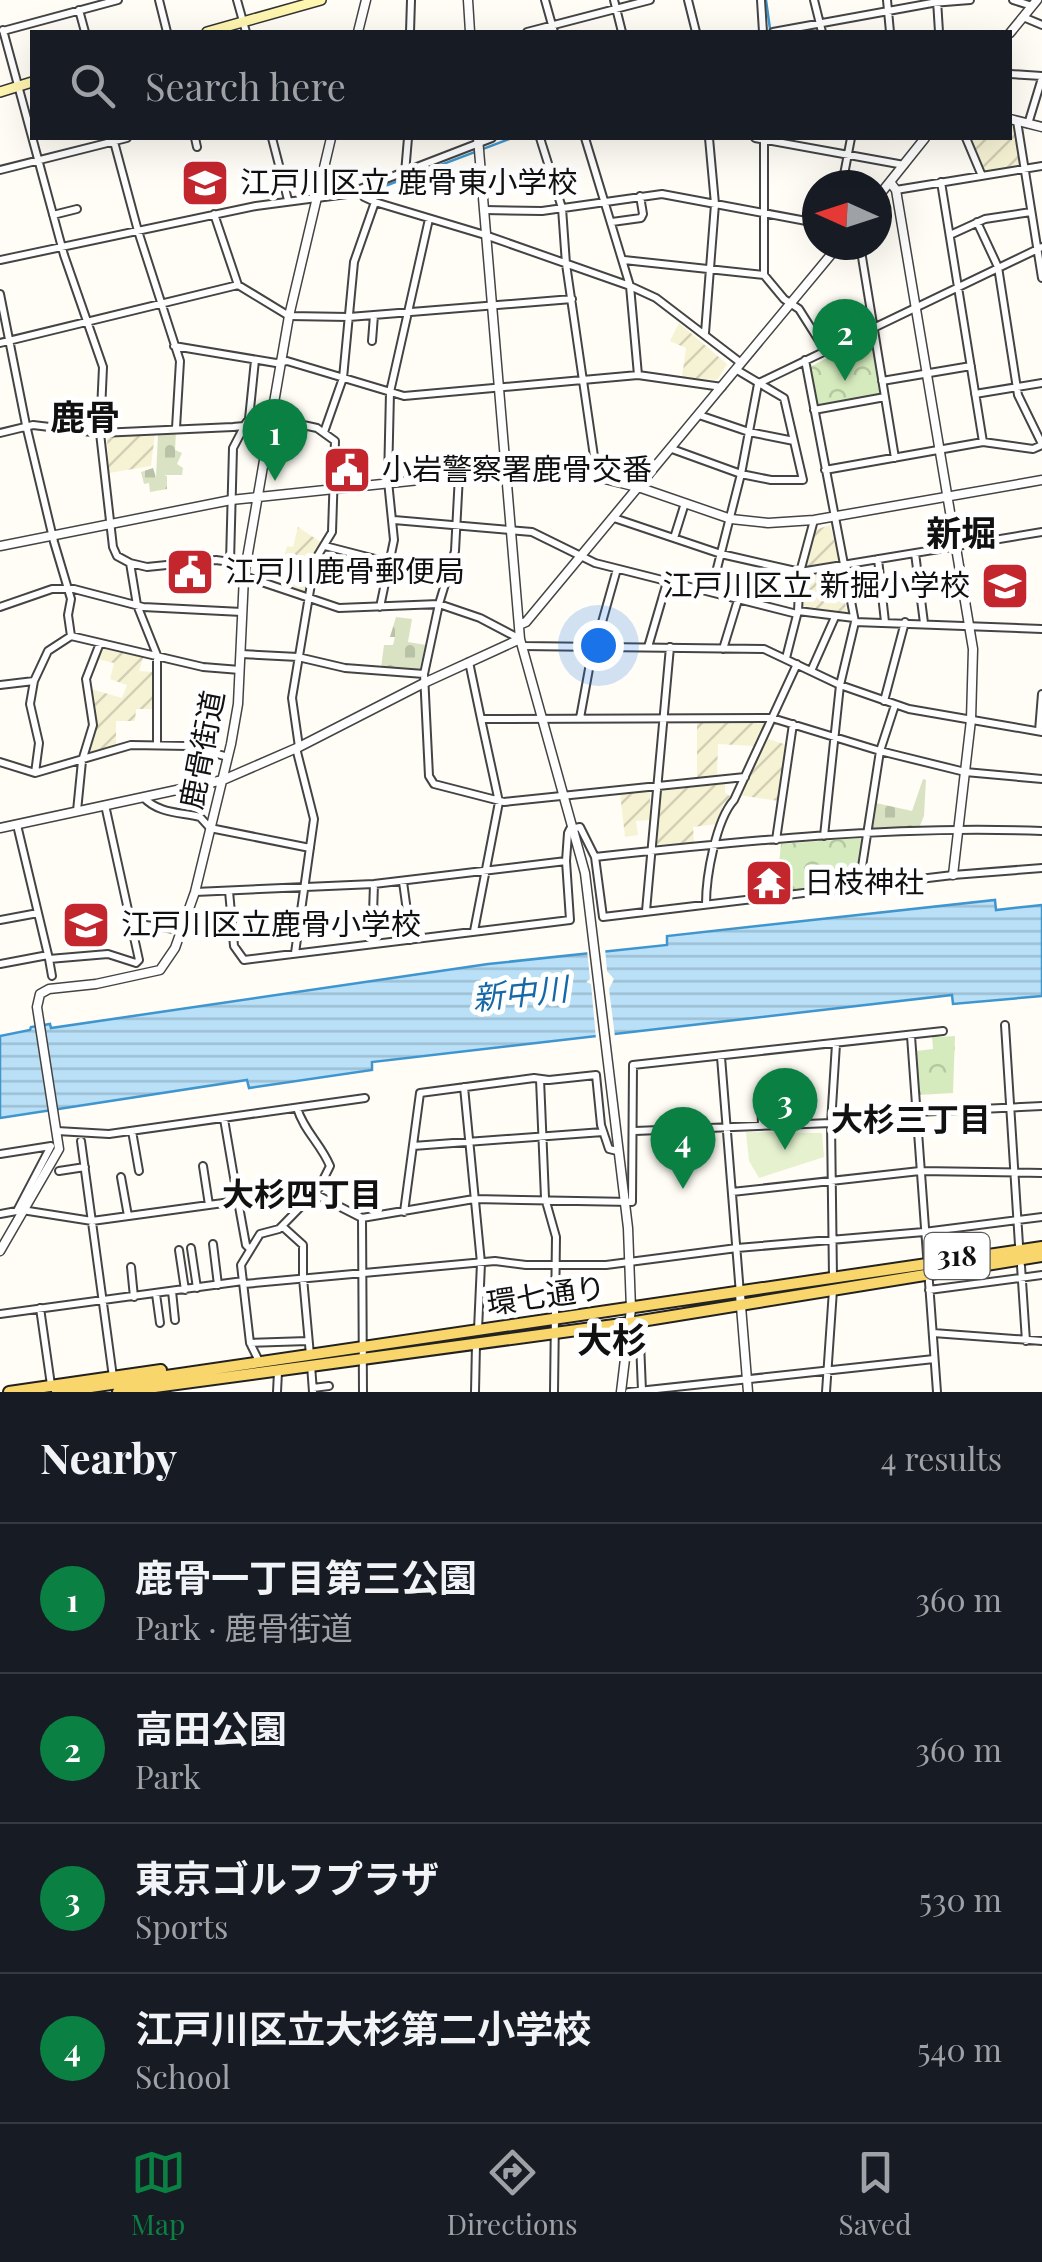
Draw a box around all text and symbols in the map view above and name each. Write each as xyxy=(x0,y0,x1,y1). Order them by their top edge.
search box xyxy=(30,30,1012,140)
icon: search xyxy=(65,58,120,113)
text: Search here xyxy=(145,60,346,111)
school or university icon: 江戸川区立 鹿骨東小学校 xyxy=(179,157,231,209)
place label: 江戸川区立 鹿骨東小学校 xyxy=(240,161,577,201)
north arrow xyxy=(802,170,892,260)
pin: 2 xyxy=(812,298,878,381)
district label: 鹿骨 xyxy=(50,392,120,439)
pin: 1 xyxy=(242,398,308,481)
public building icon: 小岩警察署鹿骨交番 xyxy=(321,444,373,496)
place label: 小岩警察署鹿骨交番 xyxy=(382,448,652,488)
district label: 新堀 xyxy=(926,508,996,555)
public building icon: 江戸川鹿骨郵便局 xyxy=(164,546,216,598)
place label: 江戸川鹿骨郵便局 xyxy=(225,550,465,590)
school or university icon: 江戸川区立 新掘小学校 xyxy=(979,560,1031,612)
place label: 江戸川区立 新掘小学校 xyxy=(663,564,970,604)
your location xyxy=(573,620,624,671)
street label: 鹿骨街道 xyxy=(170,687,232,812)
temple icon: 日枝神社 xyxy=(743,857,795,909)
place label: 日枝神社 xyxy=(804,861,924,901)
school or university icon: 江戸川区立鹿骨小学校 xyxy=(60,899,112,951)
place label: 江戸川区立鹿骨小学校 xyxy=(121,903,421,943)
water label: 新中川 xyxy=(470,965,573,1018)
pin: 3 xyxy=(752,1068,818,1150)
district label: 大杉三丁目 xyxy=(831,1096,991,1139)
pin: 4 xyxy=(650,1106,716,1189)
district label: 大杉四丁目 xyxy=(222,1171,382,1214)
road number: 318 xyxy=(924,1233,990,1279)
street label: 環七通り xyxy=(484,1266,608,1322)
district label: 大杉 xyxy=(577,1315,647,1362)
text: Nearby xyxy=(40,1429,177,1485)
text: 4 results xyxy=(881,1436,1002,1479)
text: 鹿骨一丁目第三公園 xyxy=(135,1551,477,1602)
text: 1 xyxy=(66,1577,79,1620)
text: 360 m xyxy=(915,1577,1002,1620)
text: Park · 鹿骨街道 xyxy=(135,1605,353,1648)
text: 高田公園 xyxy=(135,1702,287,1753)
text: 2 xyxy=(64,1727,81,1770)
text: 360 m xyxy=(915,1727,1002,1770)
text: Park xyxy=(135,1754,201,1797)
text: 東京ゴルフプラザ xyxy=(135,1852,439,1903)
text: 3 xyxy=(65,1877,80,1920)
text: 530 m xyxy=(919,1877,1002,1920)
text: Sports xyxy=(135,1904,228,1947)
text: 江戸川区立大杉第二小学校 xyxy=(135,2002,591,2053)
text: 4 xyxy=(64,2027,81,2070)
text: 540 m xyxy=(917,2027,1002,2070)
text: School xyxy=(135,2054,231,2097)
tab: Map xyxy=(131,2145,186,2242)
tab: Directions xyxy=(447,2145,577,2242)
tab: Saved xyxy=(839,2145,911,2242)

